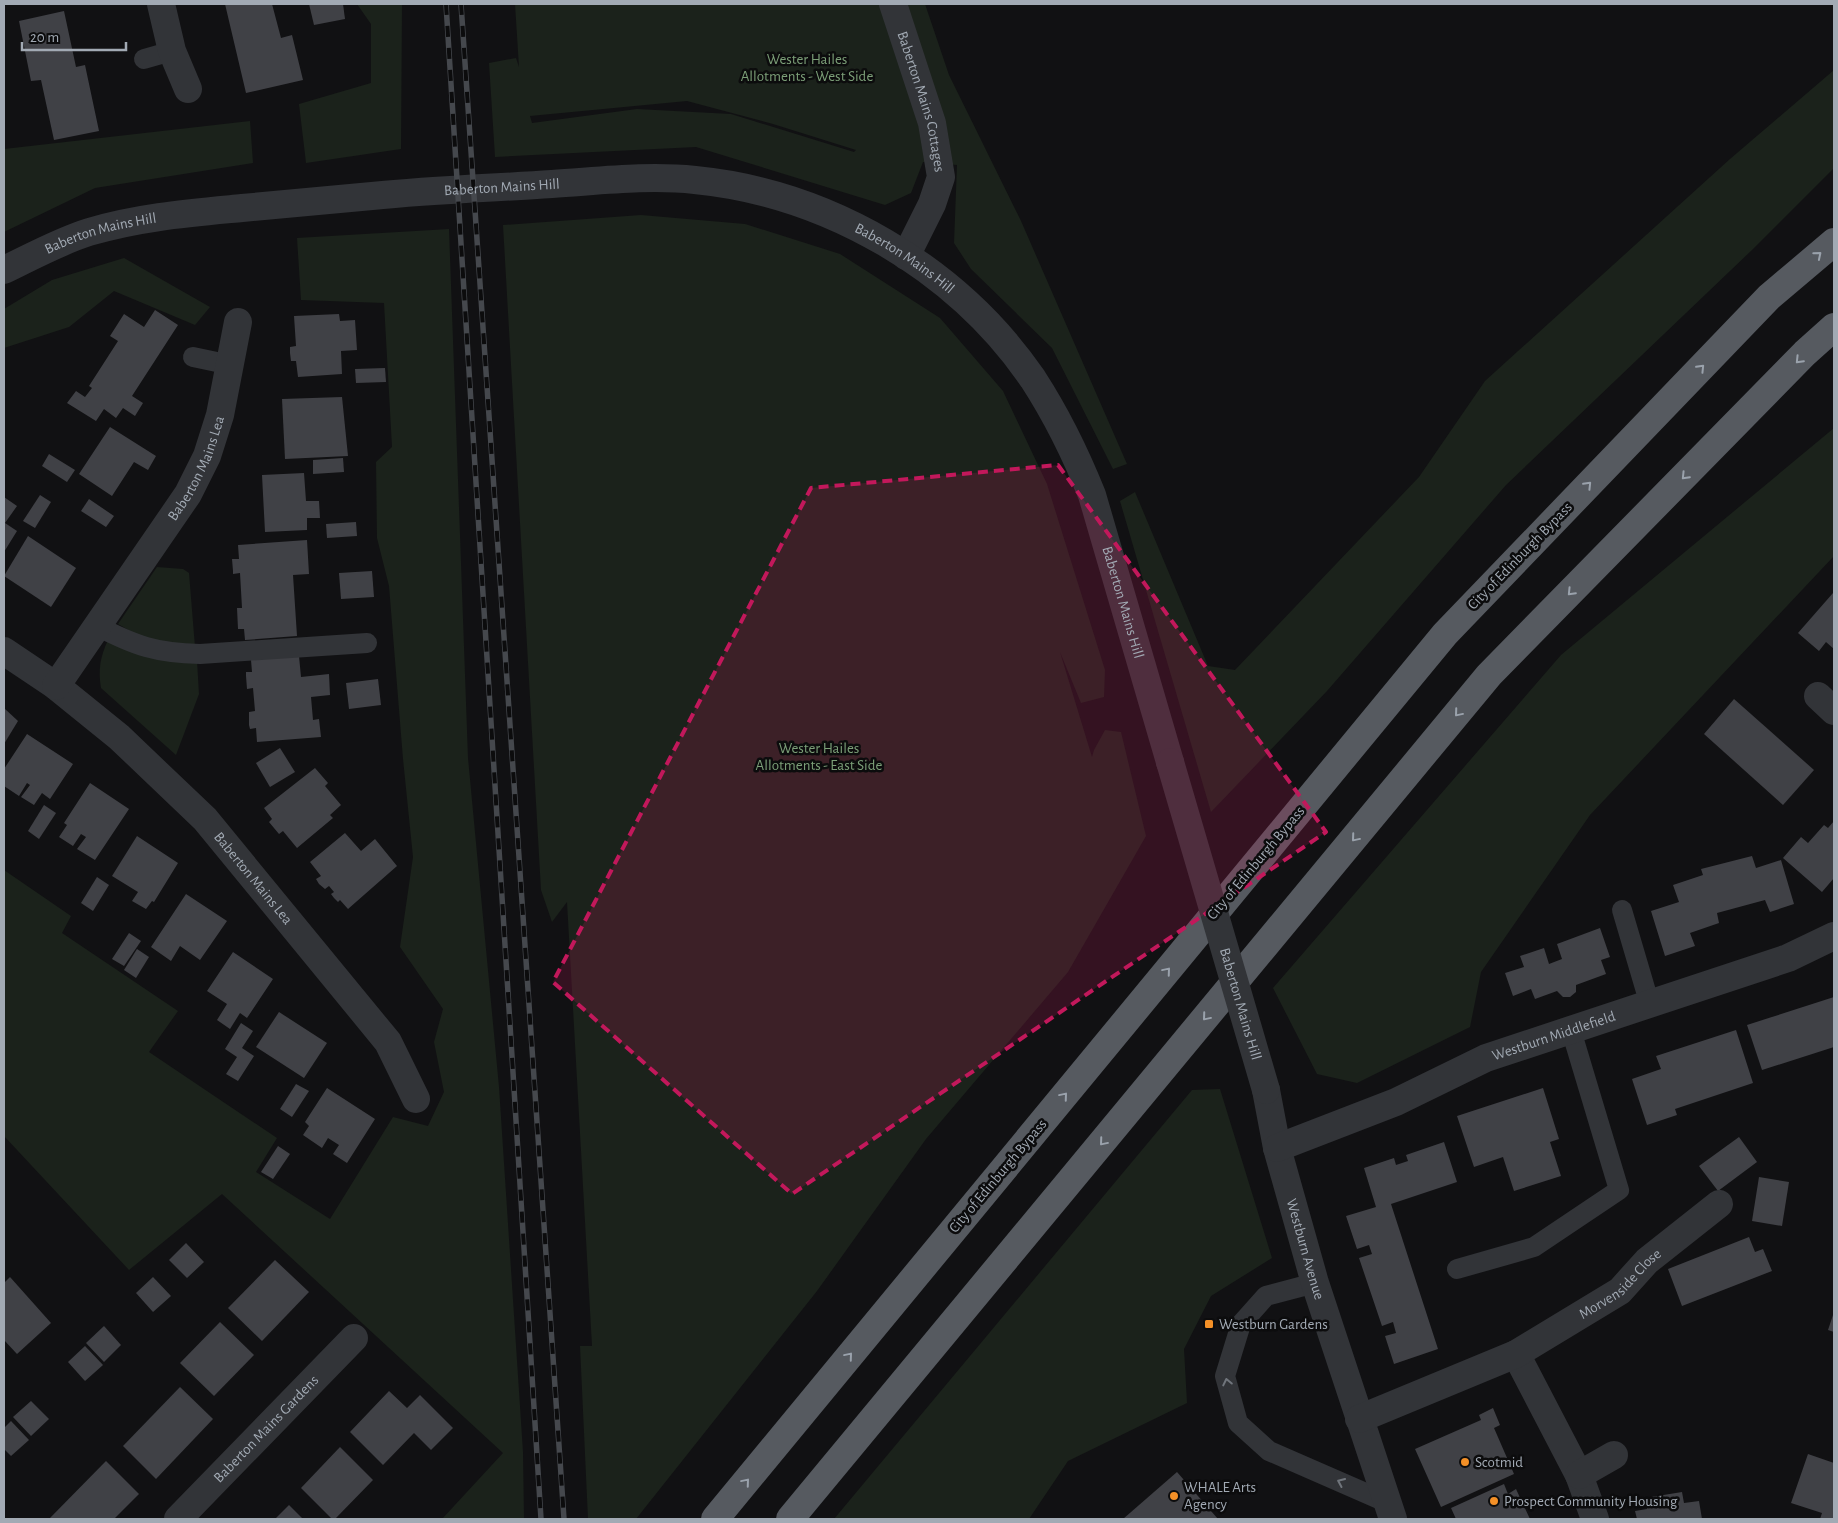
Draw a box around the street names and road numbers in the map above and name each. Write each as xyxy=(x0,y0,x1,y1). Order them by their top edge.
street label: Baberton Mains Cottages xyxy=(895,29,948,173)
street label: Baberton Mains Hill xyxy=(443,176,560,198)
street label: Baberton Mains Hill xyxy=(42,210,157,256)
street label: Baberton Mains Hill xyxy=(853,220,957,296)
street label: Baberton Mains Lea xyxy=(165,414,227,523)
street label: City of Edinburgh Bypass xyxy=(1465,499,1575,613)
street label: Baberton Mains Hill xyxy=(1100,544,1147,660)
street label: City of Edinburgh Bypass xyxy=(1204,803,1308,923)
street label: Baberton Mains Lea xyxy=(211,829,296,927)
street label: Baberton Mains Hill xyxy=(1217,946,1264,1062)
street label: Westburn Middlefield xyxy=(1490,1008,1617,1063)
street label: City of Edinburgh Bypass xyxy=(946,1116,1050,1236)
street label: Westburn Avenue xyxy=(1284,1197,1327,1301)
street label: Morvenside Close xyxy=(1576,1246,1664,1322)
street label: Baberton Mains Gardens xyxy=(211,1372,321,1485)

